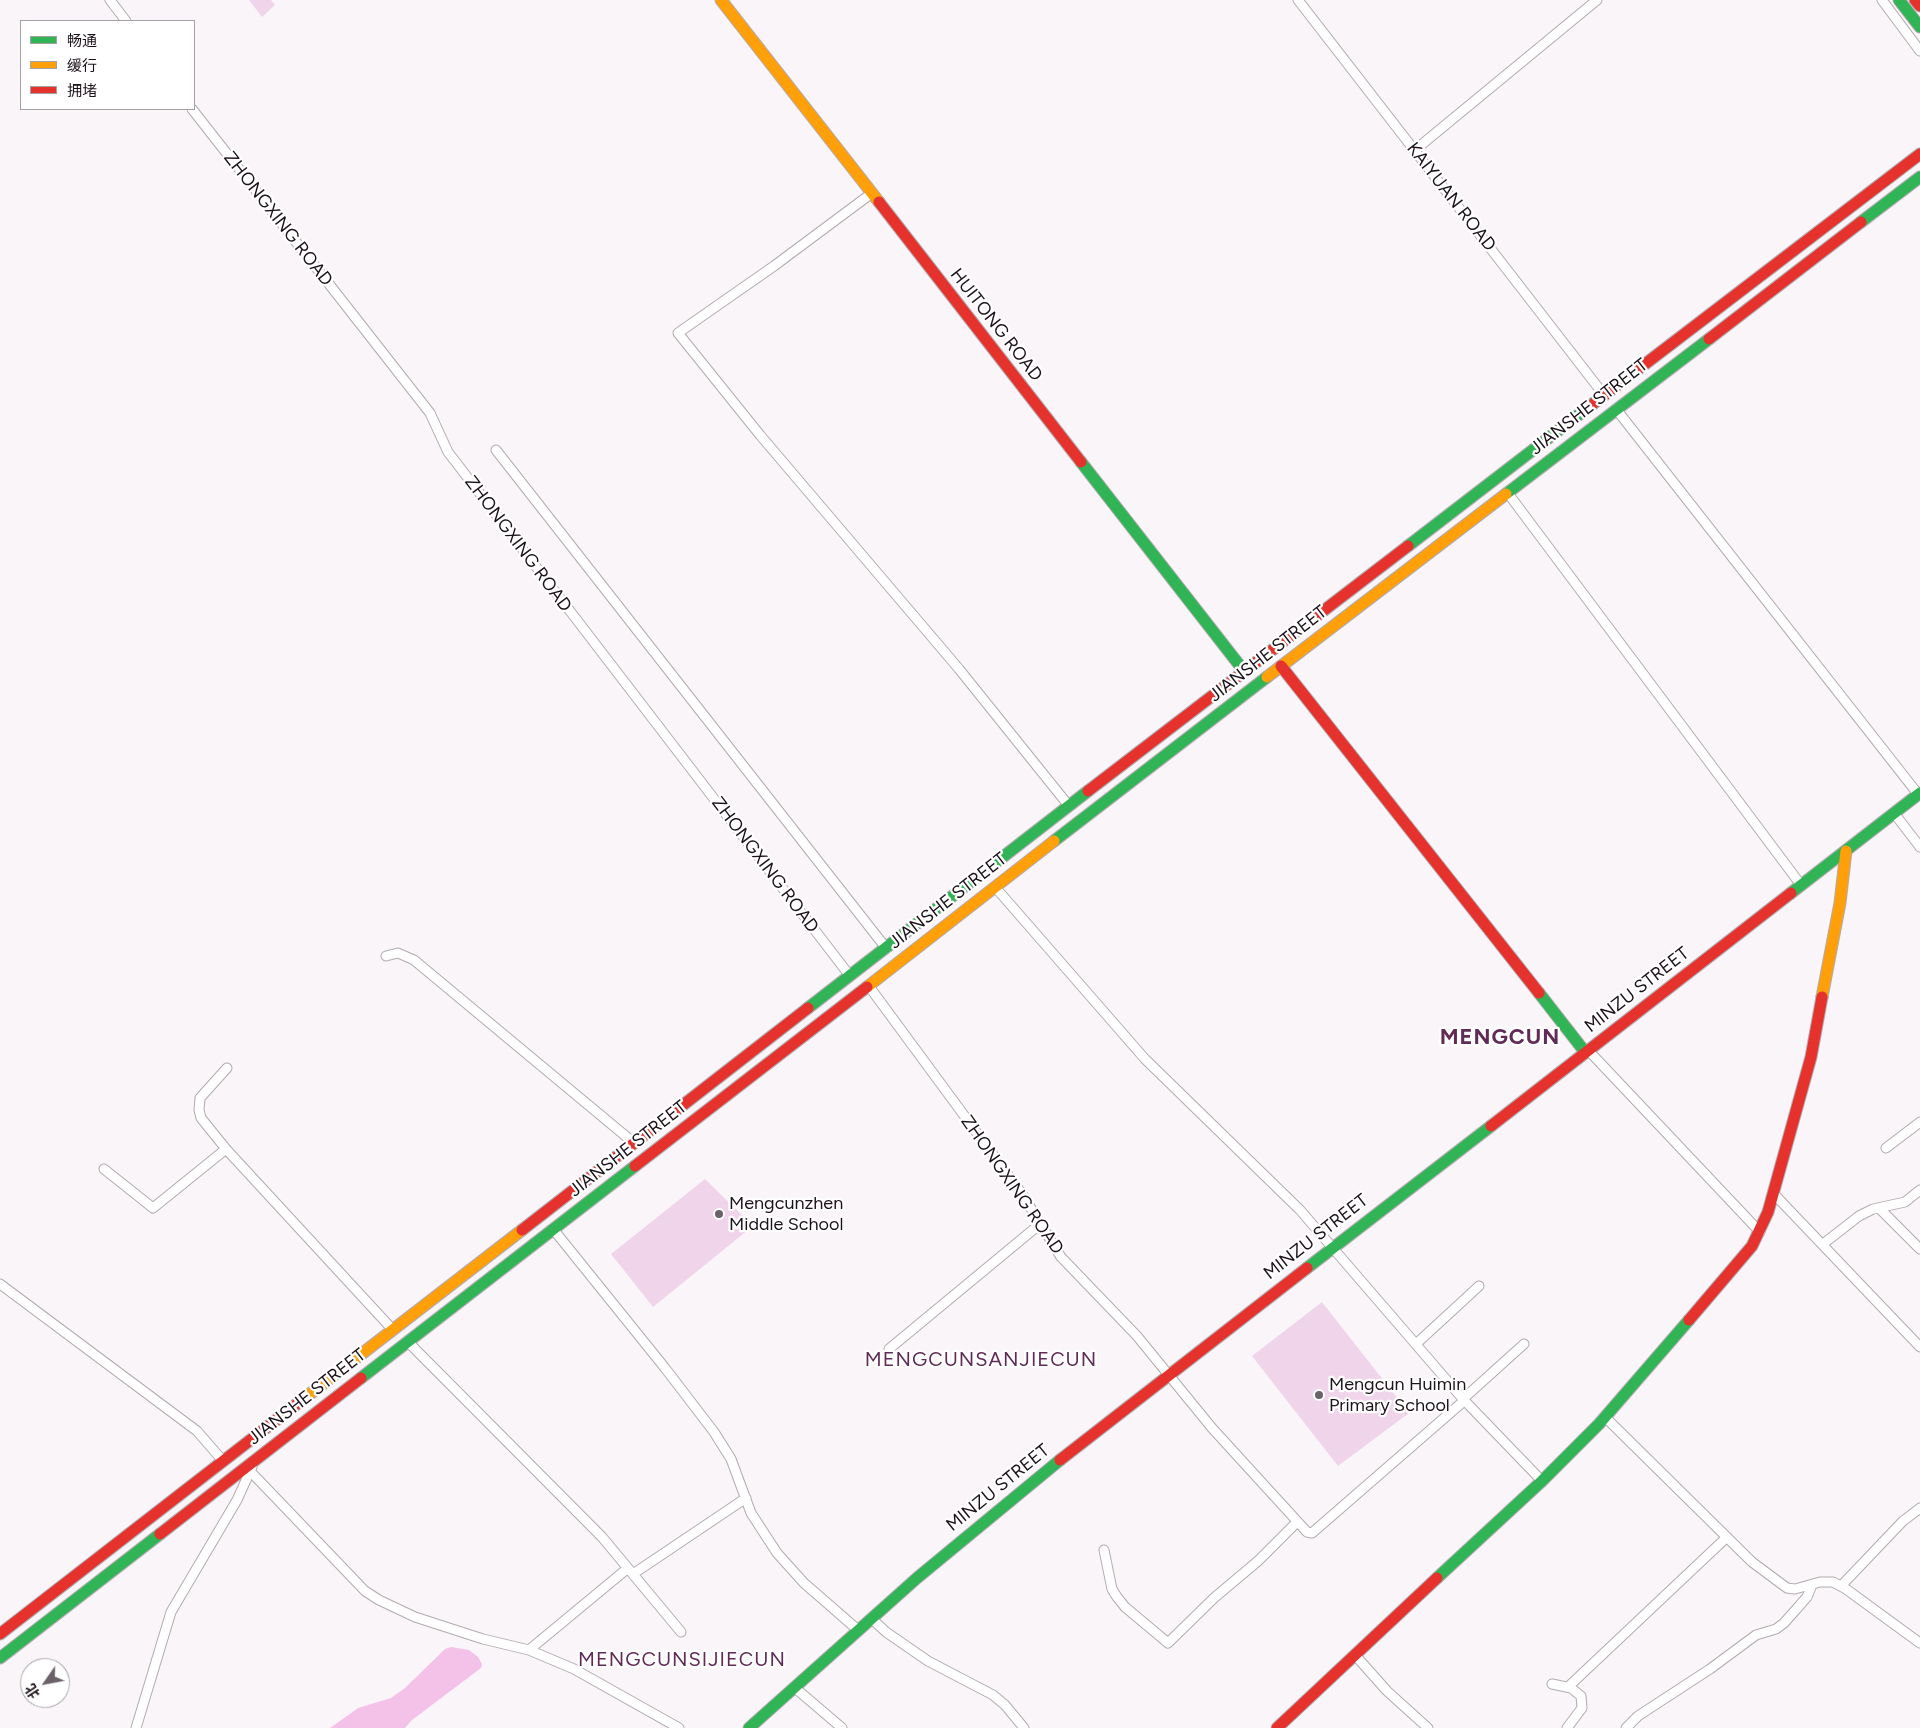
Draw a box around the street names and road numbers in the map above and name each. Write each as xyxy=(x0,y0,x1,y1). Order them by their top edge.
street label: KAIYUAN ROAD xyxy=(1402,138,1500,256)
street label: ZHONGXING ROAD xyxy=(219,148,337,290)
street label: HUITONG ROAD xyxy=(945,264,1047,386)
street label: JIANSHE STREET xyxy=(1526,354,1652,460)
street label: ZHONGXING ROAD xyxy=(460,472,576,616)
street label: JIANSHE STREET xyxy=(1205,601,1331,707)
street label: ZHONGXING ROAD xyxy=(707,793,823,937)
street label: JIANSHE STREET xyxy=(885,848,1011,954)
street label: MINZU STREET xyxy=(1581,943,1693,1037)
street label: JIANSHE STREET xyxy=(565,1096,691,1202)
street label: ZHONGXING ROAD xyxy=(956,1111,1068,1259)
street label: MINZU STREET xyxy=(1260,1190,1372,1284)
street label: JIANSHE STREET xyxy=(244,1344,370,1450)
street label: MINZU STREET xyxy=(942,1440,1054,1536)

